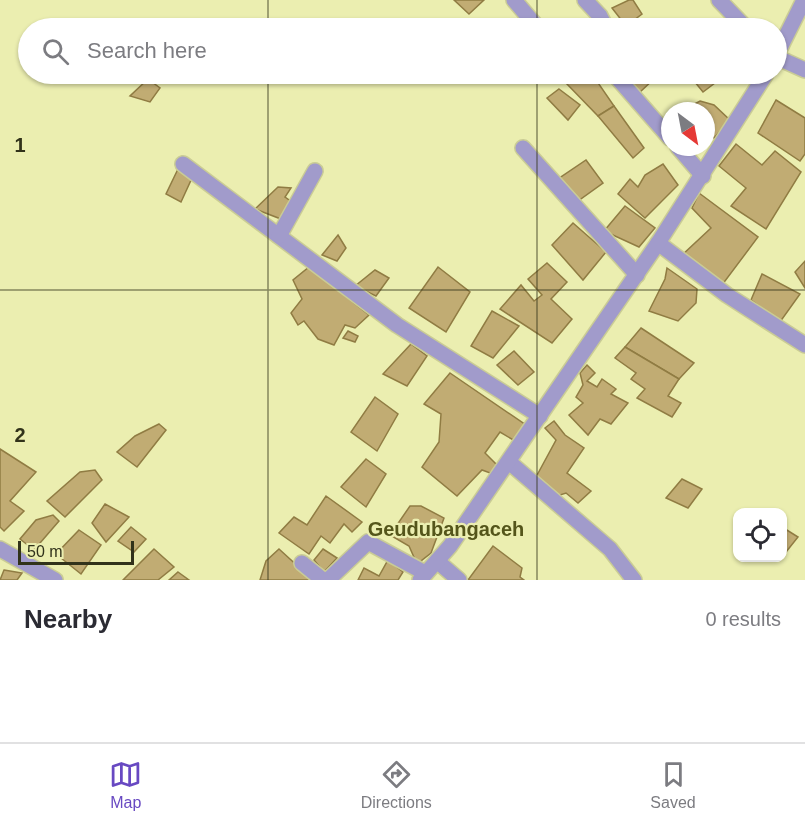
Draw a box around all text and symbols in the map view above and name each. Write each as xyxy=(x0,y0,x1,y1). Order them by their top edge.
search box xyxy=(18,18,787,84)
icon: search xyxy=(39,35,72,68)
text: Search here xyxy=(87,38,207,63)
north arrow xyxy=(661,102,715,156)
text: 1 xyxy=(14,134,26,156)
text: 2 xyxy=(14,424,26,446)
map controls xyxy=(733,508,787,562)
button: locate xyxy=(733,508,787,562)
district label: Geudubangaceh xyxy=(368,518,524,540)
scale bar xyxy=(18,538,134,566)
text: 50 m xyxy=(27,543,63,560)
text: Nearby xyxy=(24,604,112,634)
text: 0 results xyxy=(705,608,781,630)
tab: Map xyxy=(109,758,142,812)
tab: Directions xyxy=(361,758,432,812)
tab: Saved xyxy=(650,758,696,812)

